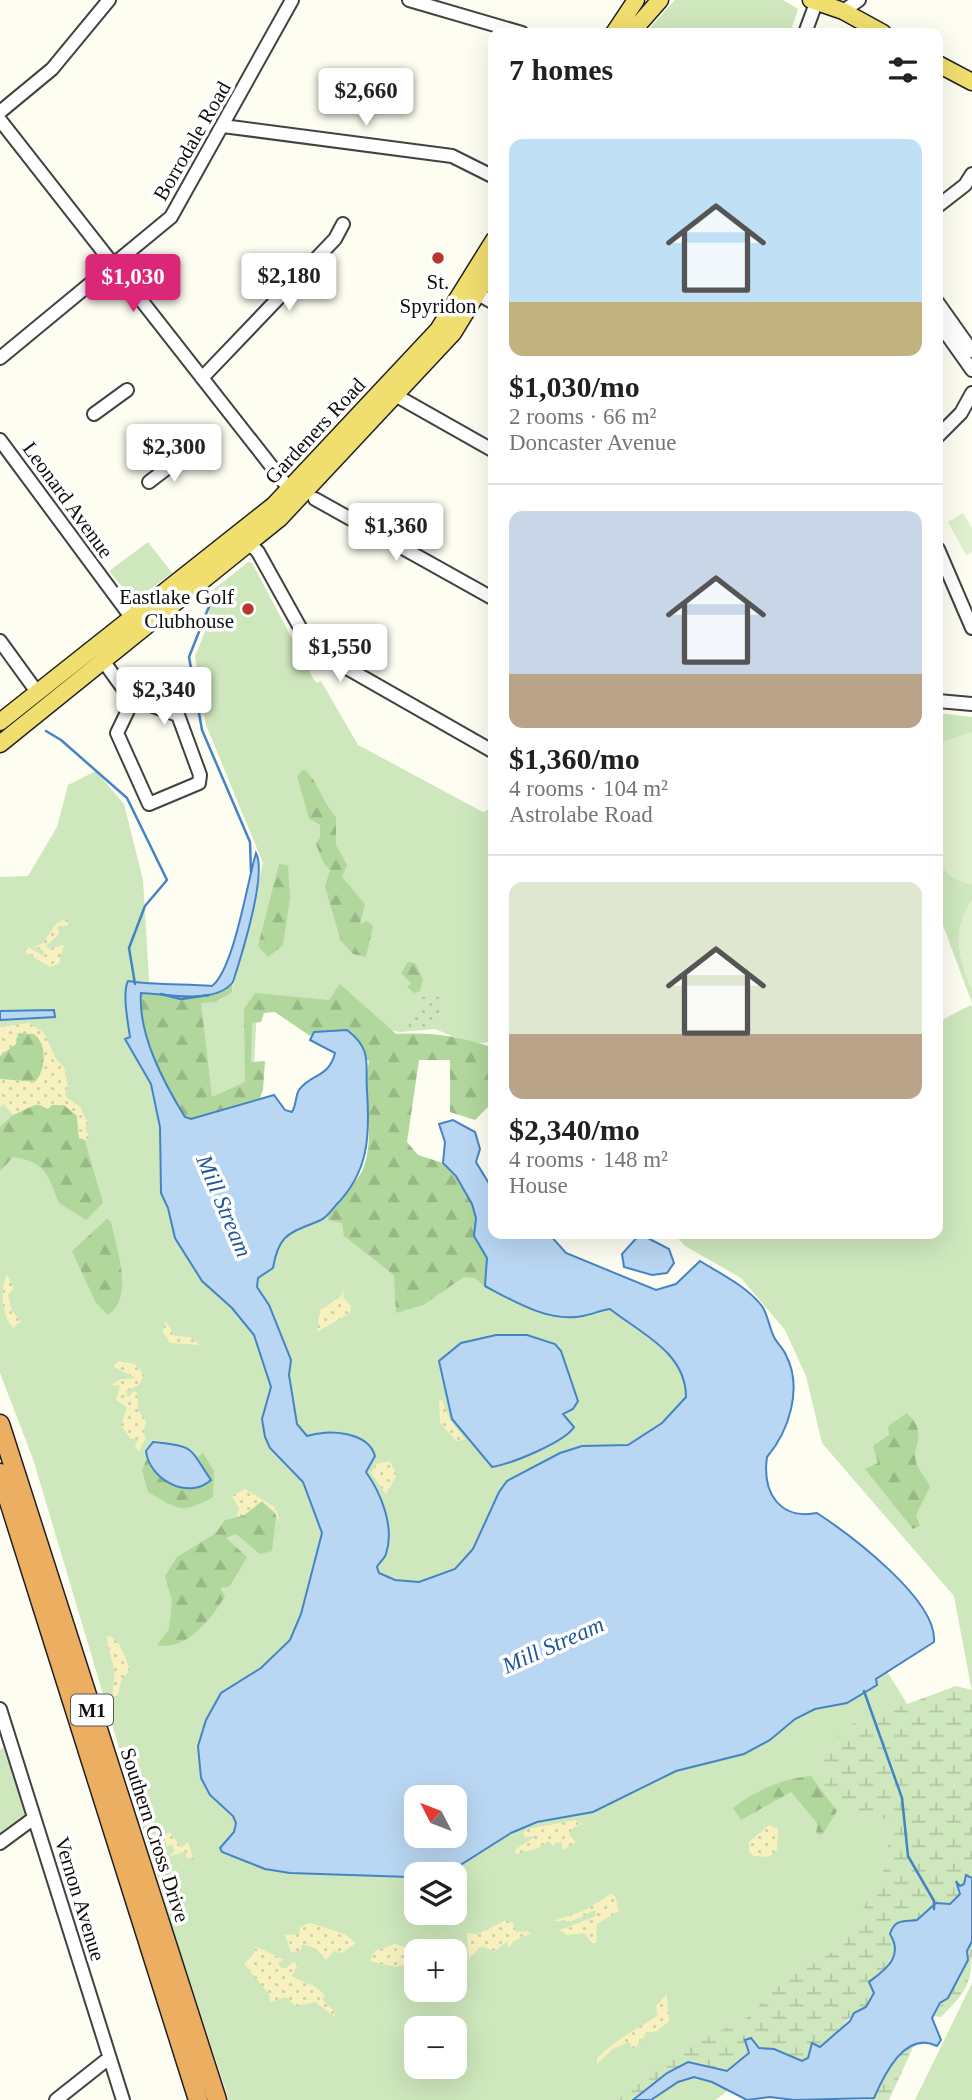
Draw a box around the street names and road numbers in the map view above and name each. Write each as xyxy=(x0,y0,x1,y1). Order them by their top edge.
street label: Borrodale Road xyxy=(148,77,236,205)
street label: Gardeners Road xyxy=(260,373,370,489)
street label: Leonard Avenue xyxy=(18,437,118,563)
road number: M1 xyxy=(71,1694,113,1726)
street label: Southern Cross Drive xyxy=(115,1745,195,1925)
street label: Vernon Avenue xyxy=(50,1834,110,1964)

